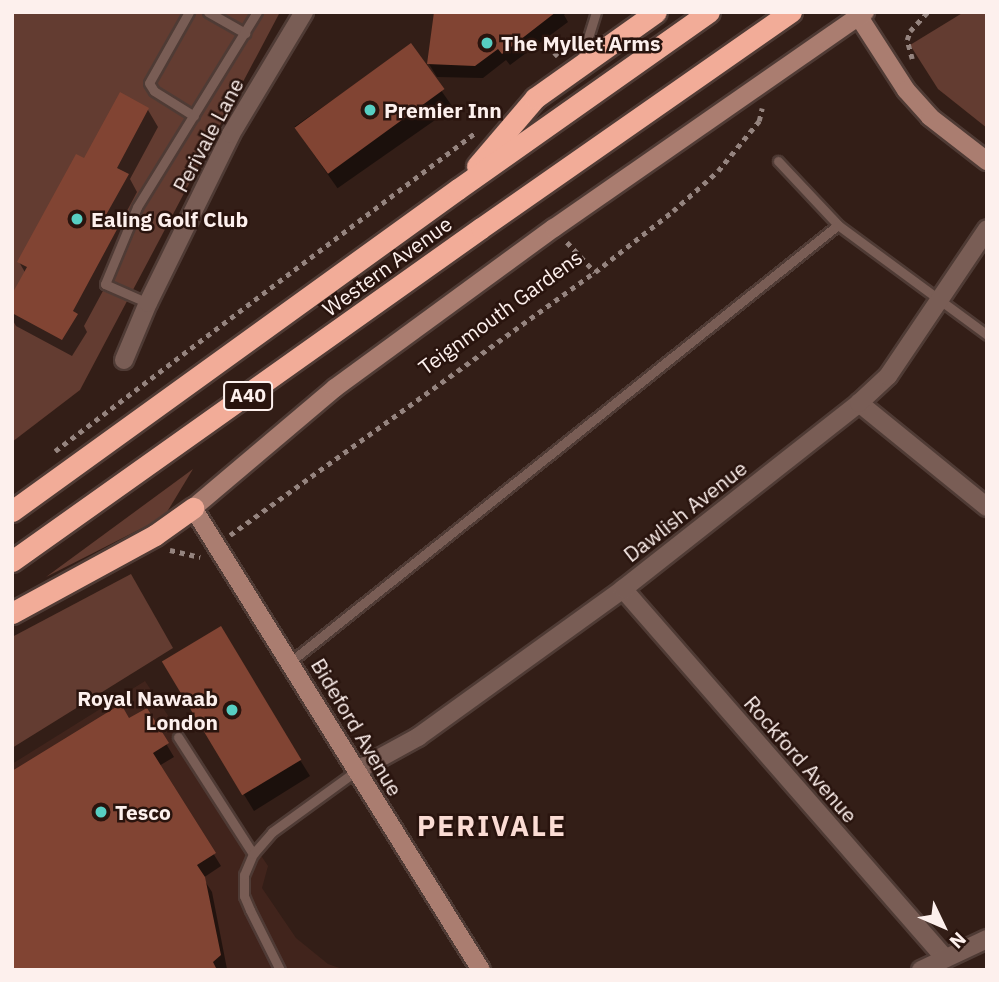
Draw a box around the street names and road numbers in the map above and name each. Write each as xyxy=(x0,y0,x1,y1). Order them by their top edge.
street label: Perivale Lane xyxy=(167,74,249,196)
street label: Western Avenue xyxy=(317,211,457,321)
street label: Teignmouth Gardens xyxy=(413,244,587,380)
road number: A40 xyxy=(222,380,274,412)
street label: Dawlish Avenue xyxy=(618,455,752,567)
street label: Bideford Avenue xyxy=(306,654,408,800)
street label: Rockford Avenue xyxy=(739,690,863,828)

